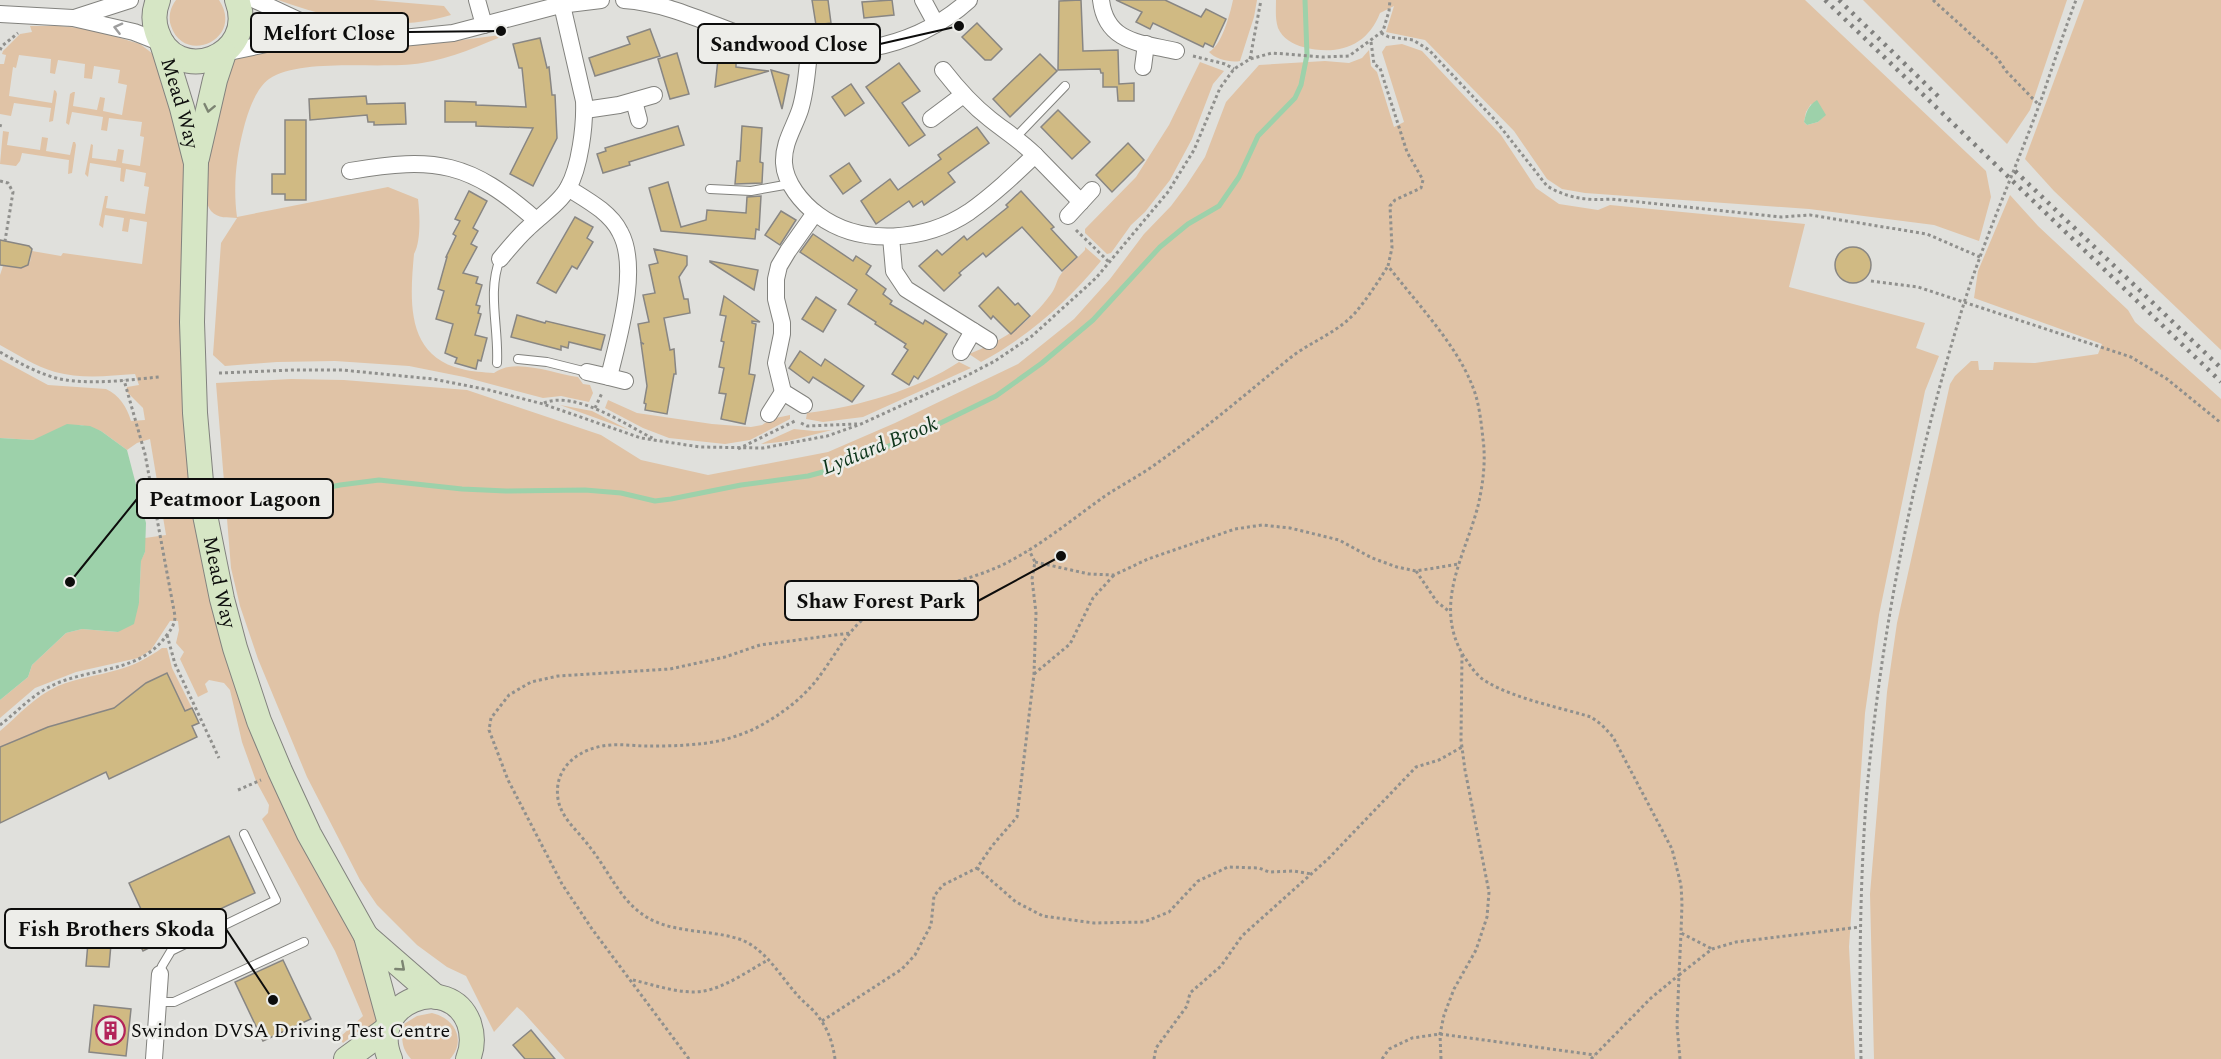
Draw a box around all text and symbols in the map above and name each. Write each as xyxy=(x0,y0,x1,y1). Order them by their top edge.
callout: Melfort Close xyxy=(251,13,408,52)
text: Melfort Close xyxy=(263,18,395,50)
one-way arrow xyxy=(114,22,124,35)
callout: Sandwood Close xyxy=(698,24,880,63)
text: Sandwood Close xyxy=(710,29,868,61)
street label: Mead Way xyxy=(152,54,207,153)
one-way arrow xyxy=(203,103,216,113)
water label: Lydiard Brook xyxy=(817,408,943,484)
callout: Peatmoor Lagoon xyxy=(137,479,333,518)
text: Peatmoor Lagoon xyxy=(149,484,321,516)
street label: Mead Way xyxy=(195,533,244,633)
callout: Shaw Forest Park xyxy=(785,581,978,620)
text: Shaw Forest Park xyxy=(797,586,966,618)
callout: Fish Brothers Skoda xyxy=(5,909,226,948)
text: Fish Brothers Skoda xyxy=(18,914,215,946)
one-way arrow xyxy=(394,959,405,970)
building icon: Swindon DVSA Driving Test Centre xyxy=(94,1015,126,1047)
place label: Swindon DVSA Driving Test Centre xyxy=(131,1016,450,1046)

